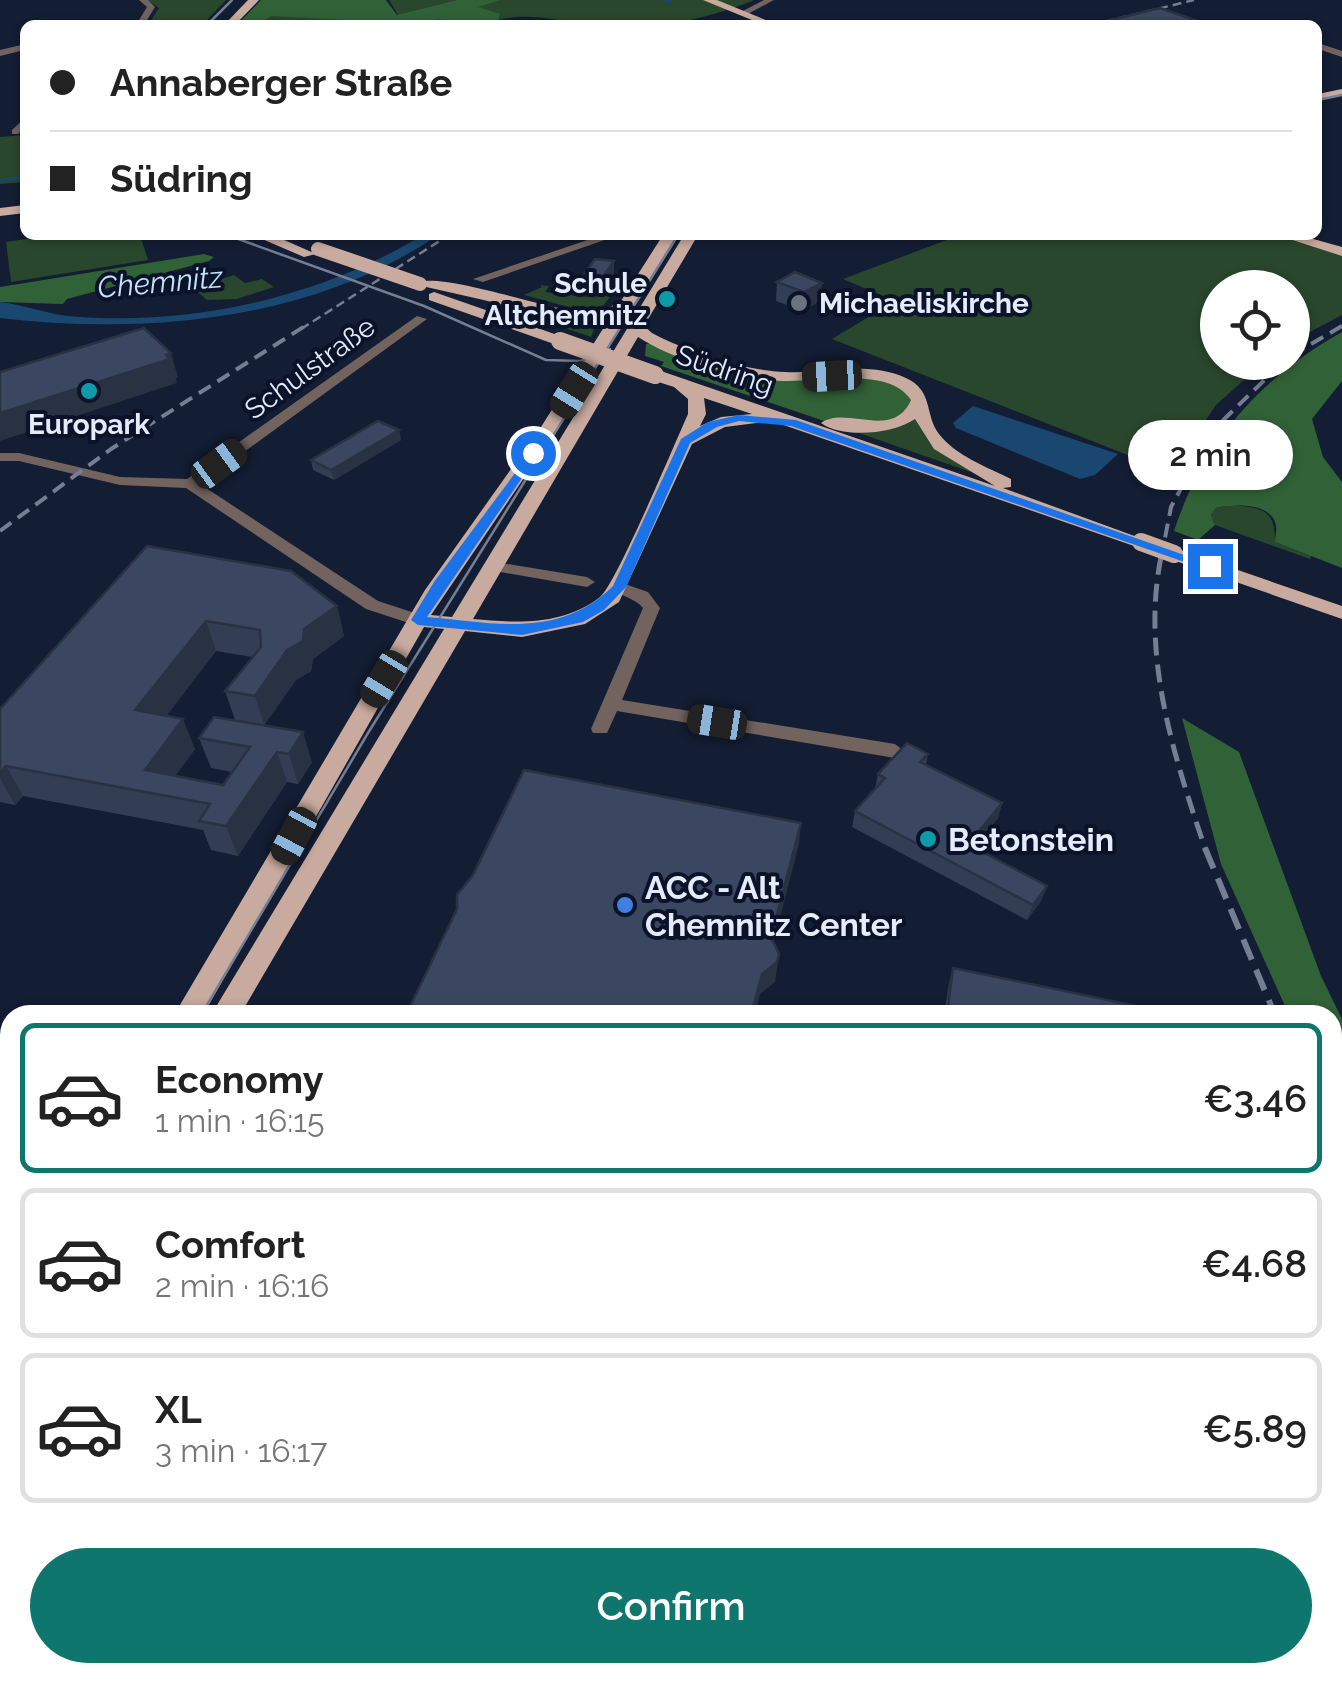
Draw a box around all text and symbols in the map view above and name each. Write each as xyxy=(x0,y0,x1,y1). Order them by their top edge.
text: Annaberger Straße xyxy=(110,60,452,105)
text: Südring xyxy=(110,156,253,201)
water label: Chemnitz xyxy=(96,259,225,305)
place label: Schule Altchemnitz xyxy=(485,267,647,332)
map controls xyxy=(1200,270,1310,380)
button: locate xyxy=(1200,270,1310,380)
place label: Michaeliskirche xyxy=(819,287,1029,320)
marker: Schule Altchemnitz xyxy=(656,288,678,310)
marker: Michaeliskirche xyxy=(788,292,810,314)
street label: Schulstraße xyxy=(239,310,381,426)
street label: Südring xyxy=(672,338,778,402)
car xyxy=(545,357,603,423)
car xyxy=(801,359,863,393)
marker: Europark xyxy=(78,380,100,402)
place label: Europark xyxy=(28,408,150,441)
callout: 2 min xyxy=(1128,421,1292,491)
route start xyxy=(511,431,556,476)
car xyxy=(186,434,252,494)
text: 2 min xyxy=(1170,436,1251,473)
route end xyxy=(1188,544,1233,589)
car xyxy=(356,646,412,712)
car xyxy=(685,702,749,742)
car xyxy=(267,802,321,870)
place label: Betonstein xyxy=(948,821,1114,858)
marker: Betonstein xyxy=(917,828,939,850)
place label: ACC - Alt Chemnitz Center xyxy=(645,869,902,943)
marker: ACC - Alt Chemnitz Center xyxy=(614,894,636,916)
icon: car xyxy=(35,1053,125,1143)
text: Economy xyxy=(155,1057,324,1102)
text: €3.46 xyxy=(1203,1076,1307,1121)
text: 1 min · 16:15 xyxy=(155,1102,324,1139)
icon: car xyxy=(35,1218,125,1308)
text: Comfort xyxy=(155,1222,305,1267)
text: €4.68 xyxy=(1201,1241,1307,1286)
text: 2 min · 16:16 xyxy=(155,1267,329,1304)
icon: car xyxy=(35,1383,125,1473)
text: XL xyxy=(155,1387,202,1432)
text: €5.89 xyxy=(1202,1406,1307,1451)
text: 3 min · 16:17 xyxy=(155,1432,327,1469)
button: Confirm xyxy=(30,1548,1312,1663)

